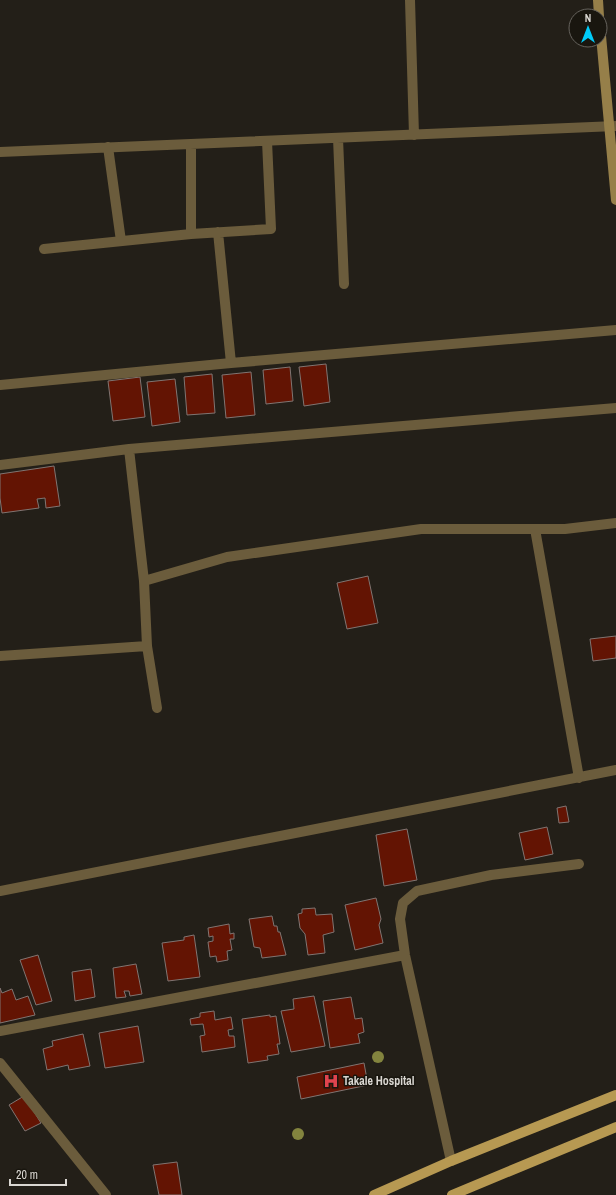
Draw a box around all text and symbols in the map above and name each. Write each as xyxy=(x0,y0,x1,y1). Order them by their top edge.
north arrow xyxy=(568,8,608,48)
text: N xyxy=(585,11,591,25)
hospital icon: Takale Hospital xyxy=(322,1072,340,1090)
place label: Takale Hospital xyxy=(343,1073,415,1089)
scale bar xyxy=(10,1161,66,1187)
text: 20 m xyxy=(16,1167,38,1183)

